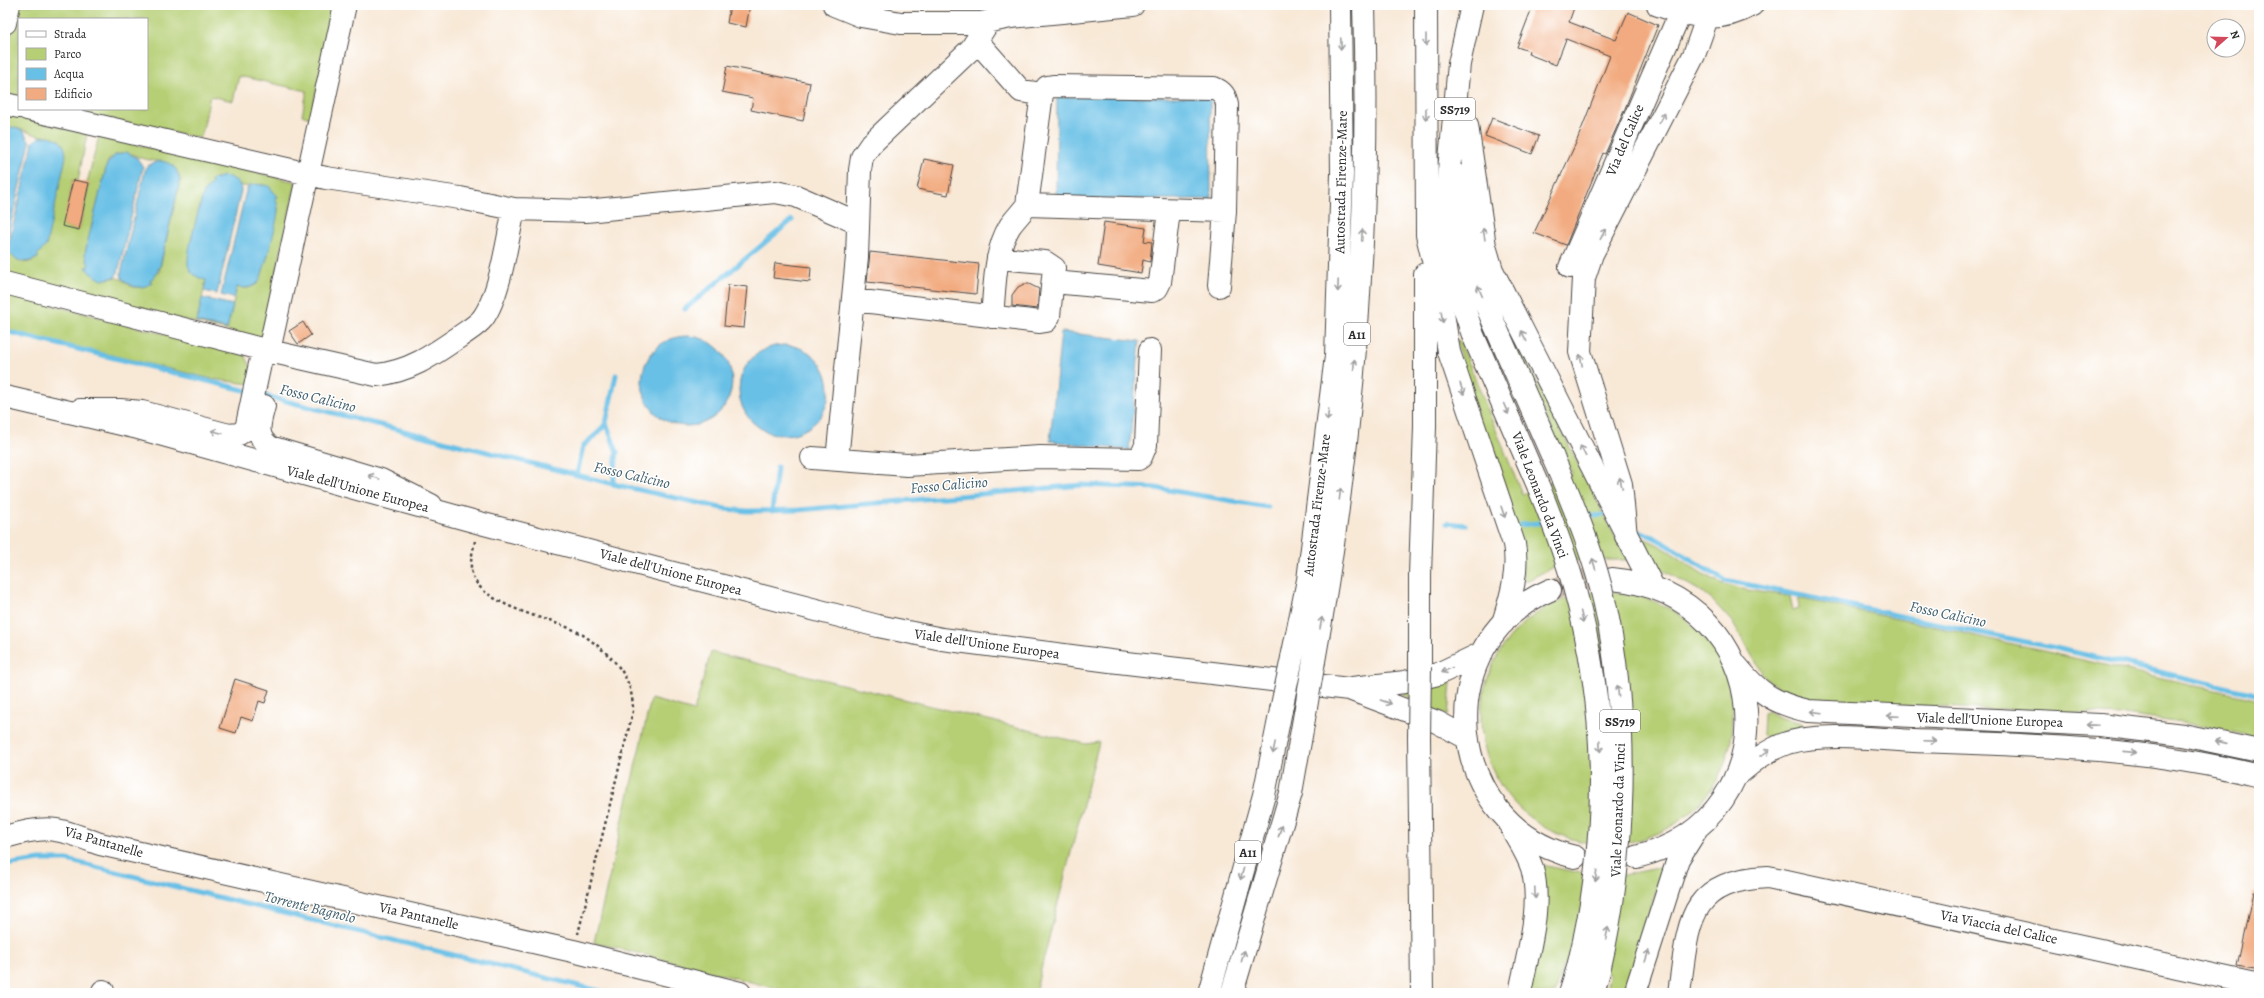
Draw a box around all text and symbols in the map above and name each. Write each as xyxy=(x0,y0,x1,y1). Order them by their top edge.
legend xyxy=(18,18,148,110)
north arrow xyxy=(2206,18,2246,58)
text: Strada xyxy=(54,26,87,42)
text: N xyxy=(2227,28,2243,41)
one-way arrow xyxy=(1422,33,1430,46)
one-way arrow xyxy=(1338,37,1345,50)
text: Parco xyxy=(54,46,81,62)
text: Acqua xyxy=(53,66,84,82)
text: Edificio xyxy=(54,86,92,102)
road number: SS719 xyxy=(1435,98,1475,120)
street label: Via del Calice xyxy=(1601,101,1649,180)
one-way arrow xyxy=(1422,107,1430,120)
street label: Autostrada Firenze-Mare xyxy=(1330,110,1352,255)
one-way arrow xyxy=(1659,112,1666,124)
one-way arrow xyxy=(1479,228,1487,241)
one-way arrow xyxy=(1599,228,1607,240)
one-way arrow xyxy=(1358,229,1365,242)
one-way arrow xyxy=(1334,279,1342,292)
one-way arrow xyxy=(1476,286,1484,298)
one-way arrow xyxy=(1438,310,1446,323)
road number: A11 xyxy=(1344,323,1370,345)
one-way arrow xyxy=(1519,330,1527,342)
one-way arrow xyxy=(1577,353,1585,366)
one-way arrow xyxy=(1351,359,1358,372)
water label: Fosso Calicino xyxy=(278,379,358,417)
one-way arrow xyxy=(1458,382,1466,394)
one-way arrow xyxy=(1502,403,1510,415)
one-way arrow xyxy=(1324,408,1332,421)
one-way arrow xyxy=(211,428,224,436)
street label: Viale Leonardo da Vinci xyxy=(1507,428,1573,561)
street label: Autostrada Firenze-Mare xyxy=(1299,433,1335,578)
one-way arrow xyxy=(1579,446,1586,458)
water label: Fosso Calicino xyxy=(592,457,672,493)
street label: Viale dell'Unione Europea xyxy=(284,461,432,517)
water label: Fosso Calicino xyxy=(909,472,989,498)
one-way arrow xyxy=(368,473,381,480)
one-way arrow xyxy=(1616,477,1624,490)
one-way arrow xyxy=(1337,488,1344,501)
one-way arrow xyxy=(1500,505,1508,517)
street label: Viale dell'Unione Europea xyxy=(597,544,745,600)
one-way arrow xyxy=(1589,558,1597,571)
water label: Fosso Calicino xyxy=(1908,596,1988,632)
one-way arrow xyxy=(1579,611,1586,624)
one-way arrow xyxy=(1317,617,1325,630)
street label: Viale dell'Unione Europea xyxy=(912,624,1061,664)
one-way arrow xyxy=(1441,667,1453,674)
one-way arrow xyxy=(1614,685,1622,698)
one-way arrow xyxy=(1379,698,1391,706)
street label: Viale dell'Unione Europea xyxy=(1915,708,2064,732)
one-way arrow xyxy=(1810,709,1823,716)
road number: SS719 xyxy=(1600,710,1640,732)
one-way arrow xyxy=(1887,713,1900,720)
one-way arrow xyxy=(2086,721,2099,728)
one-way arrow xyxy=(1923,737,1936,745)
one-way arrow xyxy=(2215,738,2228,746)
one-way arrow xyxy=(1597,739,1604,752)
one-way arrow xyxy=(1269,741,1277,754)
street label: Viale Leonardo da Vinci xyxy=(1606,743,1630,878)
one-way arrow xyxy=(2123,748,2136,756)
one-way arrow xyxy=(1759,749,1771,757)
street label: Via Pantanelle xyxy=(61,821,146,862)
one-way arrow xyxy=(1277,825,1284,838)
road number: A11 xyxy=(1235,841,1261,863)
one-way arrow xyxy=(1238,867,1245,880)
one-way arrow xyxy=(1592,869,1600,882)
water label: Torrente Bagnolo xyxy=(262,886,358,928)
one-way arrow xyxy=(1531,886,1539,899)
street label: Via Pantanelle xyxy=(376,897,461,934)
street label: Via Viaccia del Calice xyxy=(1938,905,2059,949)
one-way arrow xyxy=(1603,926,1611,939)
one-way arrow xyxy=(1240,949,1247,962)
one-way arrow xyxy=(1644,950,1651,963)

